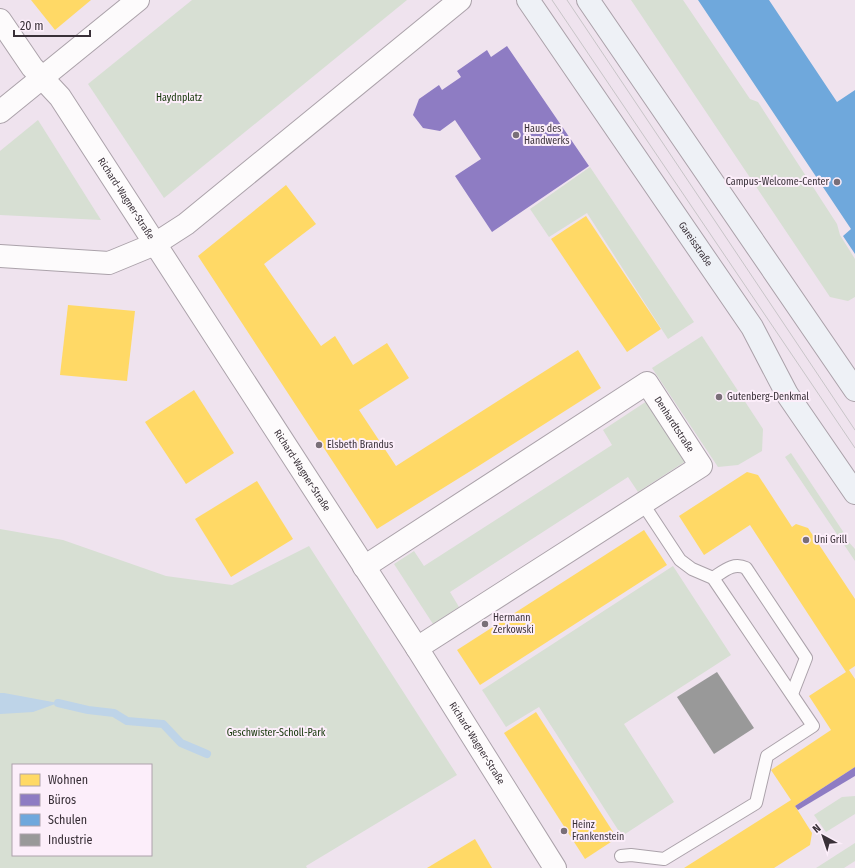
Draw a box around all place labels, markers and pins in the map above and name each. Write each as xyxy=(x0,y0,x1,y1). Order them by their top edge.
place label: Haus des Handwerks xyxy=(524,123,569,147)
marker: Haus des Handwerks xyxy=(511,130,521,140)
place label: Campus-Welcome-Center xyxy=(726,176,830,188)
marker: Campus-Welcome-Center xyxy=(832,177,842,187)
place label: Gutenberg-Denkmal xyxy=(727,391,809,403)
marker: Gutenberg-Denkmal xyxy=(714,392,724,402)
place label: Elsbeth Brandus xyxy=(327,439,393,451)
marker: Elsbeth Brandus xyxy=(314,440,324,450)
place label: Uni Grill xyxy=(814,534,847,546)
marker: Uni Grill xyxy=(801,535,811,545)
place label: Hermann Zerkowski xyxy=(493,612,534,636)
marker: Hermann Zerkowski xyxy=(480,619,490,629)
place label: Heinz Frankenstein xyxy=(572,819,624,843)
marker: Heinz Frankenstein xyxy=(559,826,569,836)

